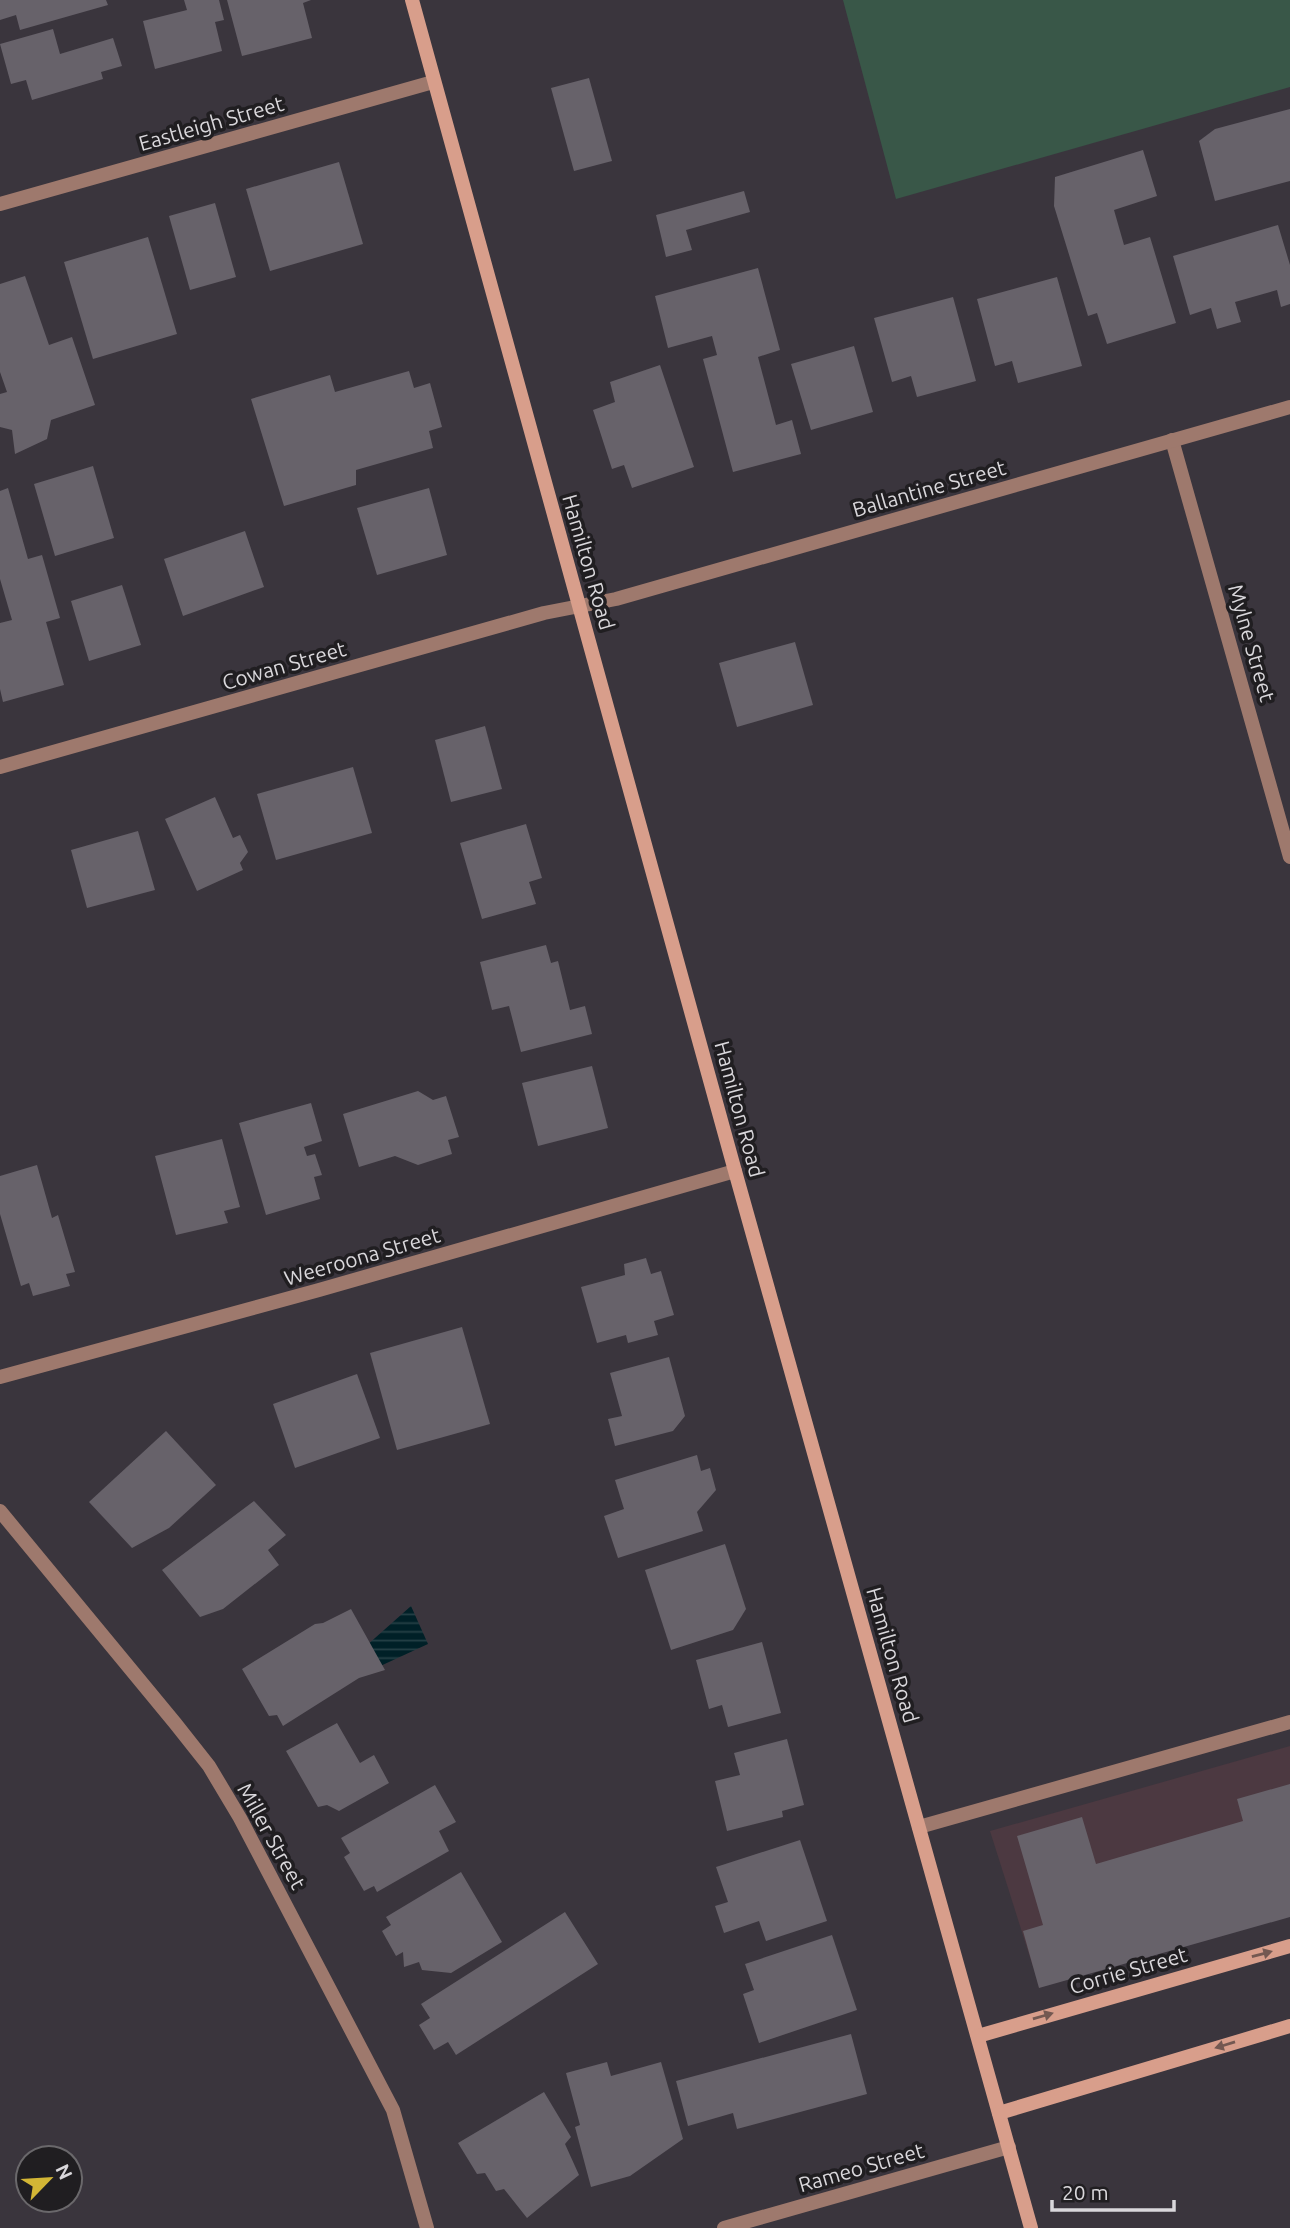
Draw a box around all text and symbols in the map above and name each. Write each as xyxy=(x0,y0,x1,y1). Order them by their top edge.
street label: Eastleigh Street xyxy=(136,91,286,155)
street label: Ballantine Street xyxy=(850,455,1008,521)
street label: Hamilton Road xyxy=(558,491,620,633)
street label: Mylne Street xyxy=(1224,582,1280,704)
street label: Cowan Street xyxy=(219,636,349,694)
street label: Hamilton Road xyxy=(710,1038,770,1180)
street label: Weeroona Street xyxy=(281,1222,443,1290)
street label: Hamilton Road xyxy=(862,1584,924,1726)
street label: Miller Street xyxy=(233,1779,311,1893)
street label: Corrie Street xyxy=(1066,1942,1190,1998)
one-way arrow xyxy=(1252,1948,1273,1958)
one-way arrow xyxy=(1033,2010,1054,2020)
one-way arrow xyxy=(1214,2041,1235,2051)
street label: Rameo Street xyxy=(796,2138,926,2196)
north arrow xyxy=(14,2144,84,2214)
text: N xyxy=(51,2161,77,2183)
scale bar xyxy=(1052,2168,1174,2212)
text: 20 m xyxy=(1062,2180,1109,2204)

